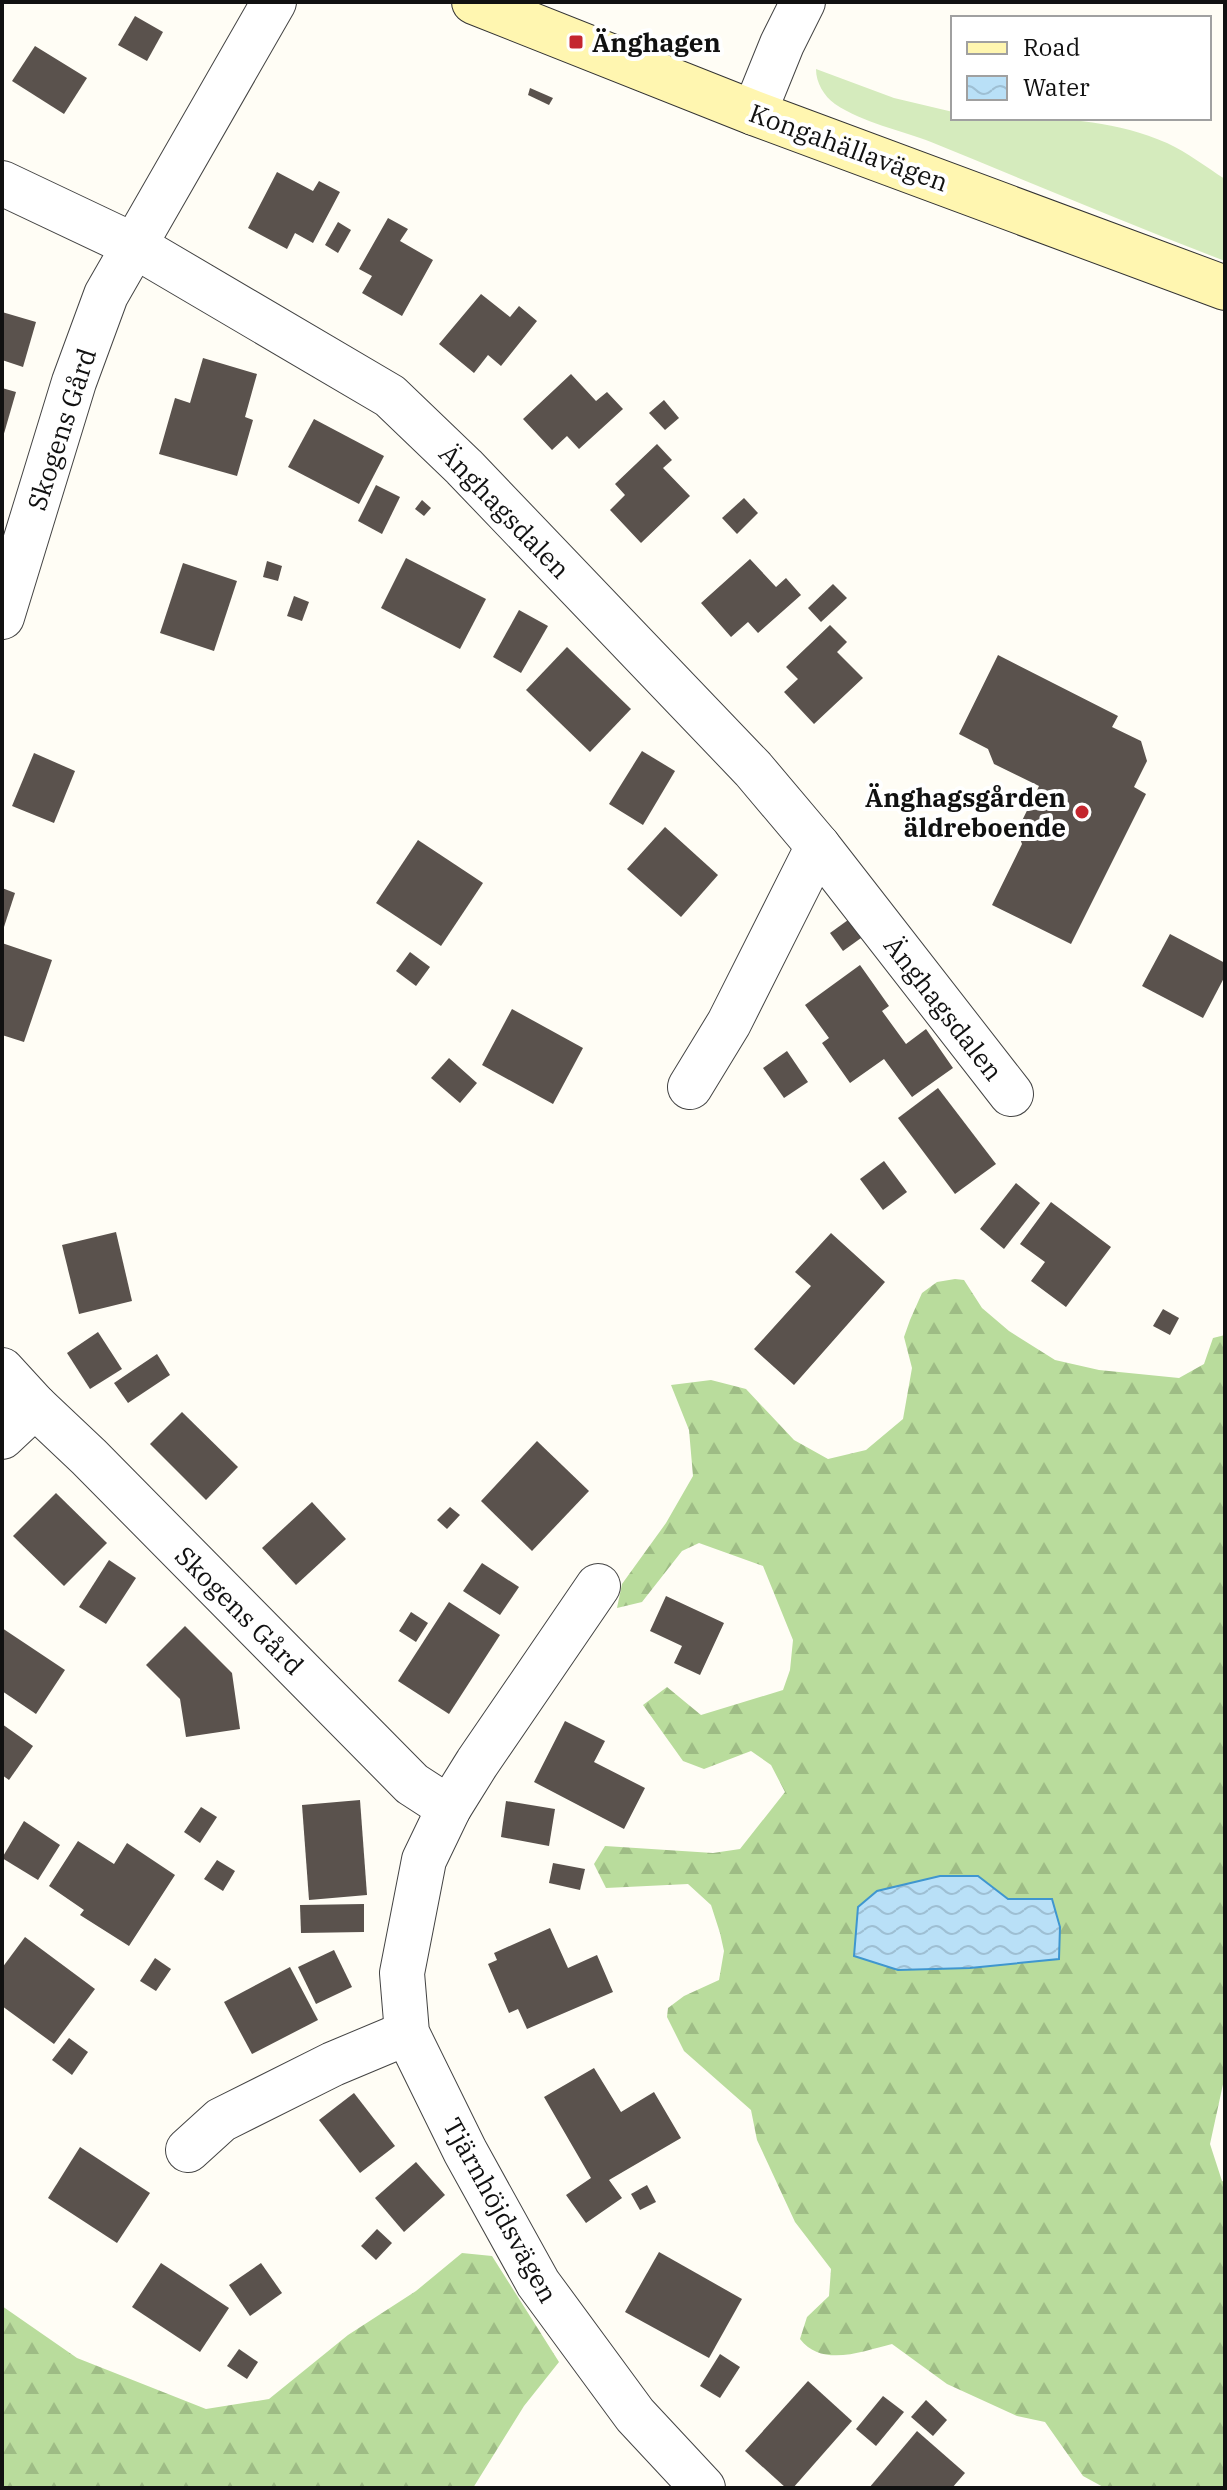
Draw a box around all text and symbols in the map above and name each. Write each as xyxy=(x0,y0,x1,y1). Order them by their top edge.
legend xyxy=(951,16,1211,120)
place label: Änghagen xyxy=(592,25,721,59)
text: Road xyxy=(1023,31,1080,63)
marker: Änghagen xyxy=(567,33,585,51)
text: Water xyxy=(1023,71,1090,103)
street label: Kongahällavägen xyxy=(745,95,953,199)
street label: Skogens Gård xyxy=(19,344,103,514)
street label: Änghagsdalen xyxy=(432,437,578,585)
place label: Änghagsgården äldreboende xyxy=(865,780,1066,844)
marker: Änghagsgården äldreboende xyxy=(1073,803,1091,821)
street label: Änghagsdalen xyxy=(877,929,1011,1087)
street label: Skogens Gård xyxy=(168,1538,312,1682)
street label: Tjärnhöjdsvägen xyxy=(436,2112,566,2308)

